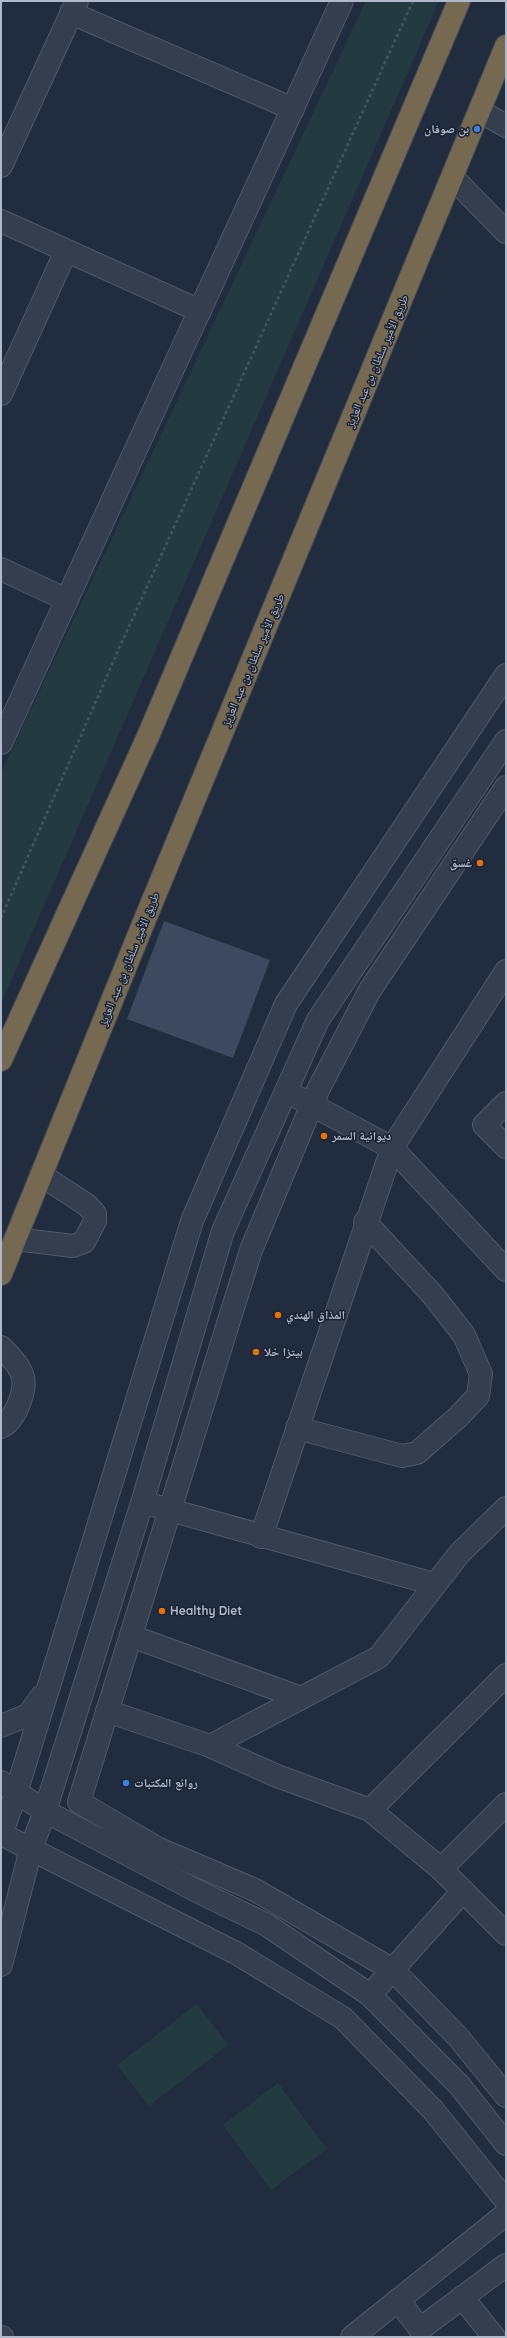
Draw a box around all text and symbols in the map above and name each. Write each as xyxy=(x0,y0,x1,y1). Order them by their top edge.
place label: بن صوفان xyxy=(424,121,469,137)
marker: بن صوفان xyxy=(472,124,482,134)
street label: طريق الأمير سلطان بن عبد العزيز xyxy=(341,292,412,431)
street label: طريق الأمير سلطان بن عبد العزيز xyxy=(217,591,288,730)
place label: غسق xyxy=(450,855,472,871)
marker: غسق xyxy=(475,858,485,868)
street label: طريق الأمير سلطان بن عبد العزيز xyxy=(94,890,163,1029)
place label: ديوانية السمر xyxy=(331,1128,391,1143)
marker: ديوانية السمر xyxy=(319,1131,329,1141)
place label: المذاق الهندي xyxy=(286,1307,345,1325)
marker: المذاق الهندي xyxy=(273,1310,283,1320)
place label: بيتزا خلا xyxy=(264,1344,303,1359)
marker: بيتزا خلا xyxy=(251,1347,261,1357)
place label: Healthy Diet xyxy=(170,1603,242,1618)
marker: Healthy Diet xyxy=(157,1606,167,1616)
place label: روائع المكتبات xyxy=(134,1775,198,1791)
marker: روائع المكتبات xyxy=(121,1778,131,1788)

